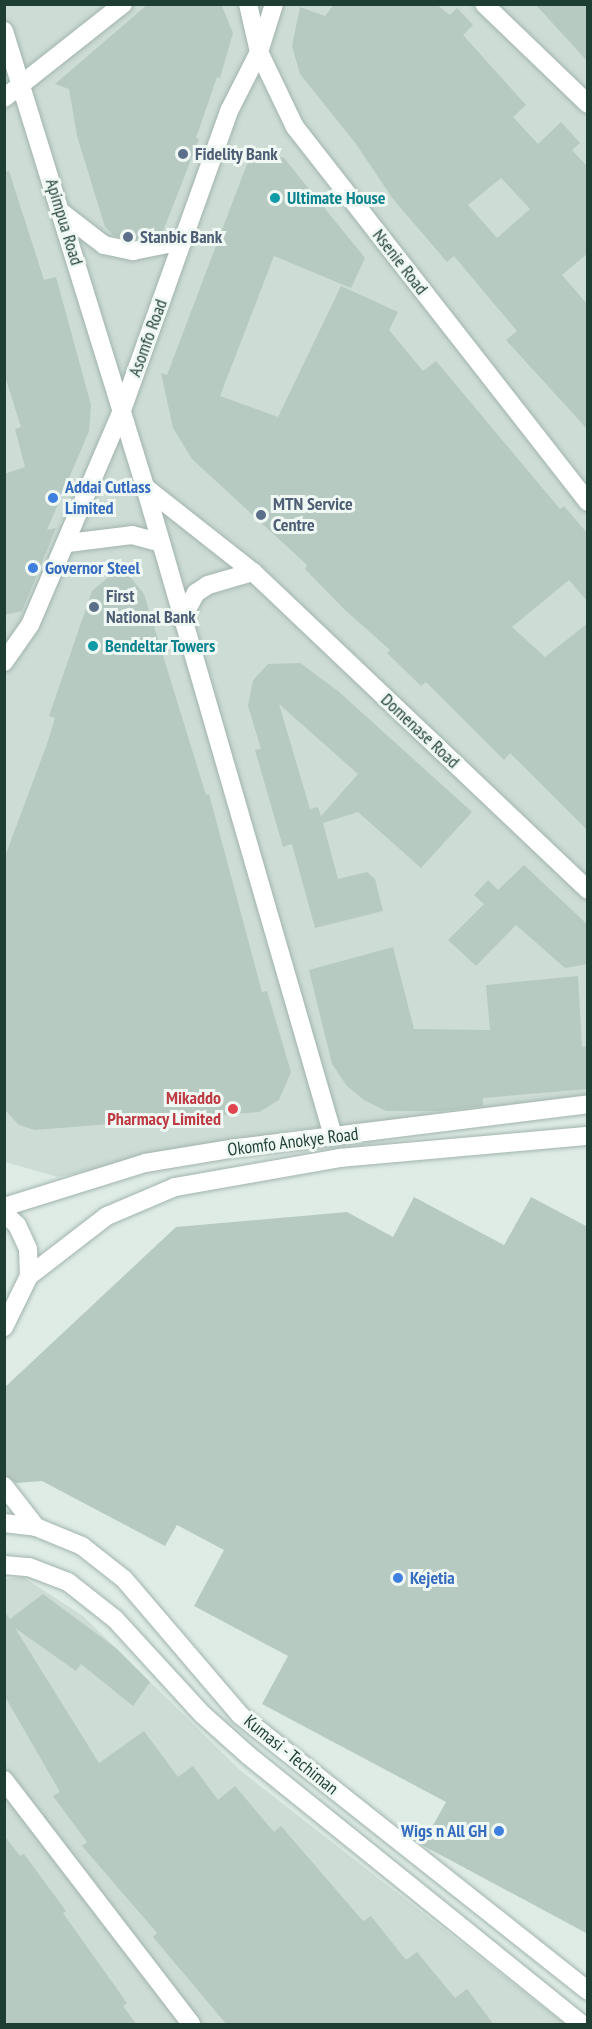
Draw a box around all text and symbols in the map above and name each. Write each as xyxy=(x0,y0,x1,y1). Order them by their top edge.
place label: Fidelity Bank xyxy=(195,143,278,165)
marker: Fidelity Bank xyxy=(176,147,190,161)
street label: Apimpua Road xyxy=(41,176,87,268)
place label: Ultimate House xyxy=(287,187,386,209)
marker: Ultimate House xyxy=(268,191,282,205)
street label: Nsenie Road xyxy=(368,225,432,299)
place label: Stanbic Bank xyxy=(140,226,222,248)
marker: Stanbic Bank xyxy=(121,230,135,244)
street label: Asomfo Road xyxy=(124,296,172,380)
place label: Addai Cutlass Limited xyxy=(65,477,151,520)
marker: Addai Cutlass Limited xyxy=(46,491,60,505)
place label: MTN Service Centre xyxy=(273,494,353,536)
marker: MTN Service Centre xyxy=(254,508,268,522)
place label: Governor Steel xyxy=(45,557,140,579)
marker: Governor Steel xyxy=(26,561,40,575)
place label: First National Bank xyxy=(106,586,196,628)
marker: First National Bank xyxy=(87,600,101,614)
place label: Bendeltar Towers xyxy=(105,635,216,657)
marker: Bendeltar Towers xyxy=(86,639,100,653)
street label: Domenase Road xyxy=(376,689,464,773)
place label: Mikaddo Pharmacy Limited xyxy=(107,1088,221,1130)
marker: Mikaddo Pharmacy Limited xyxy=(226,1102,240,1116)
street label: Okomfo Anokye Road xyxy=(226,1123,360,1161)
place label: Kejetia xyxy=(410,1567,455,1589)
marker: Kejetia xyxy=(391,1571,405,1585)
street label: Kumasi - Techiman xyxy=(239,1710,343,1800)
place label: Wigs n All GH xyxy=(400,1820,487,1842)
marker: Wigs n All GH xyxy=(492,1824,506,1838)

